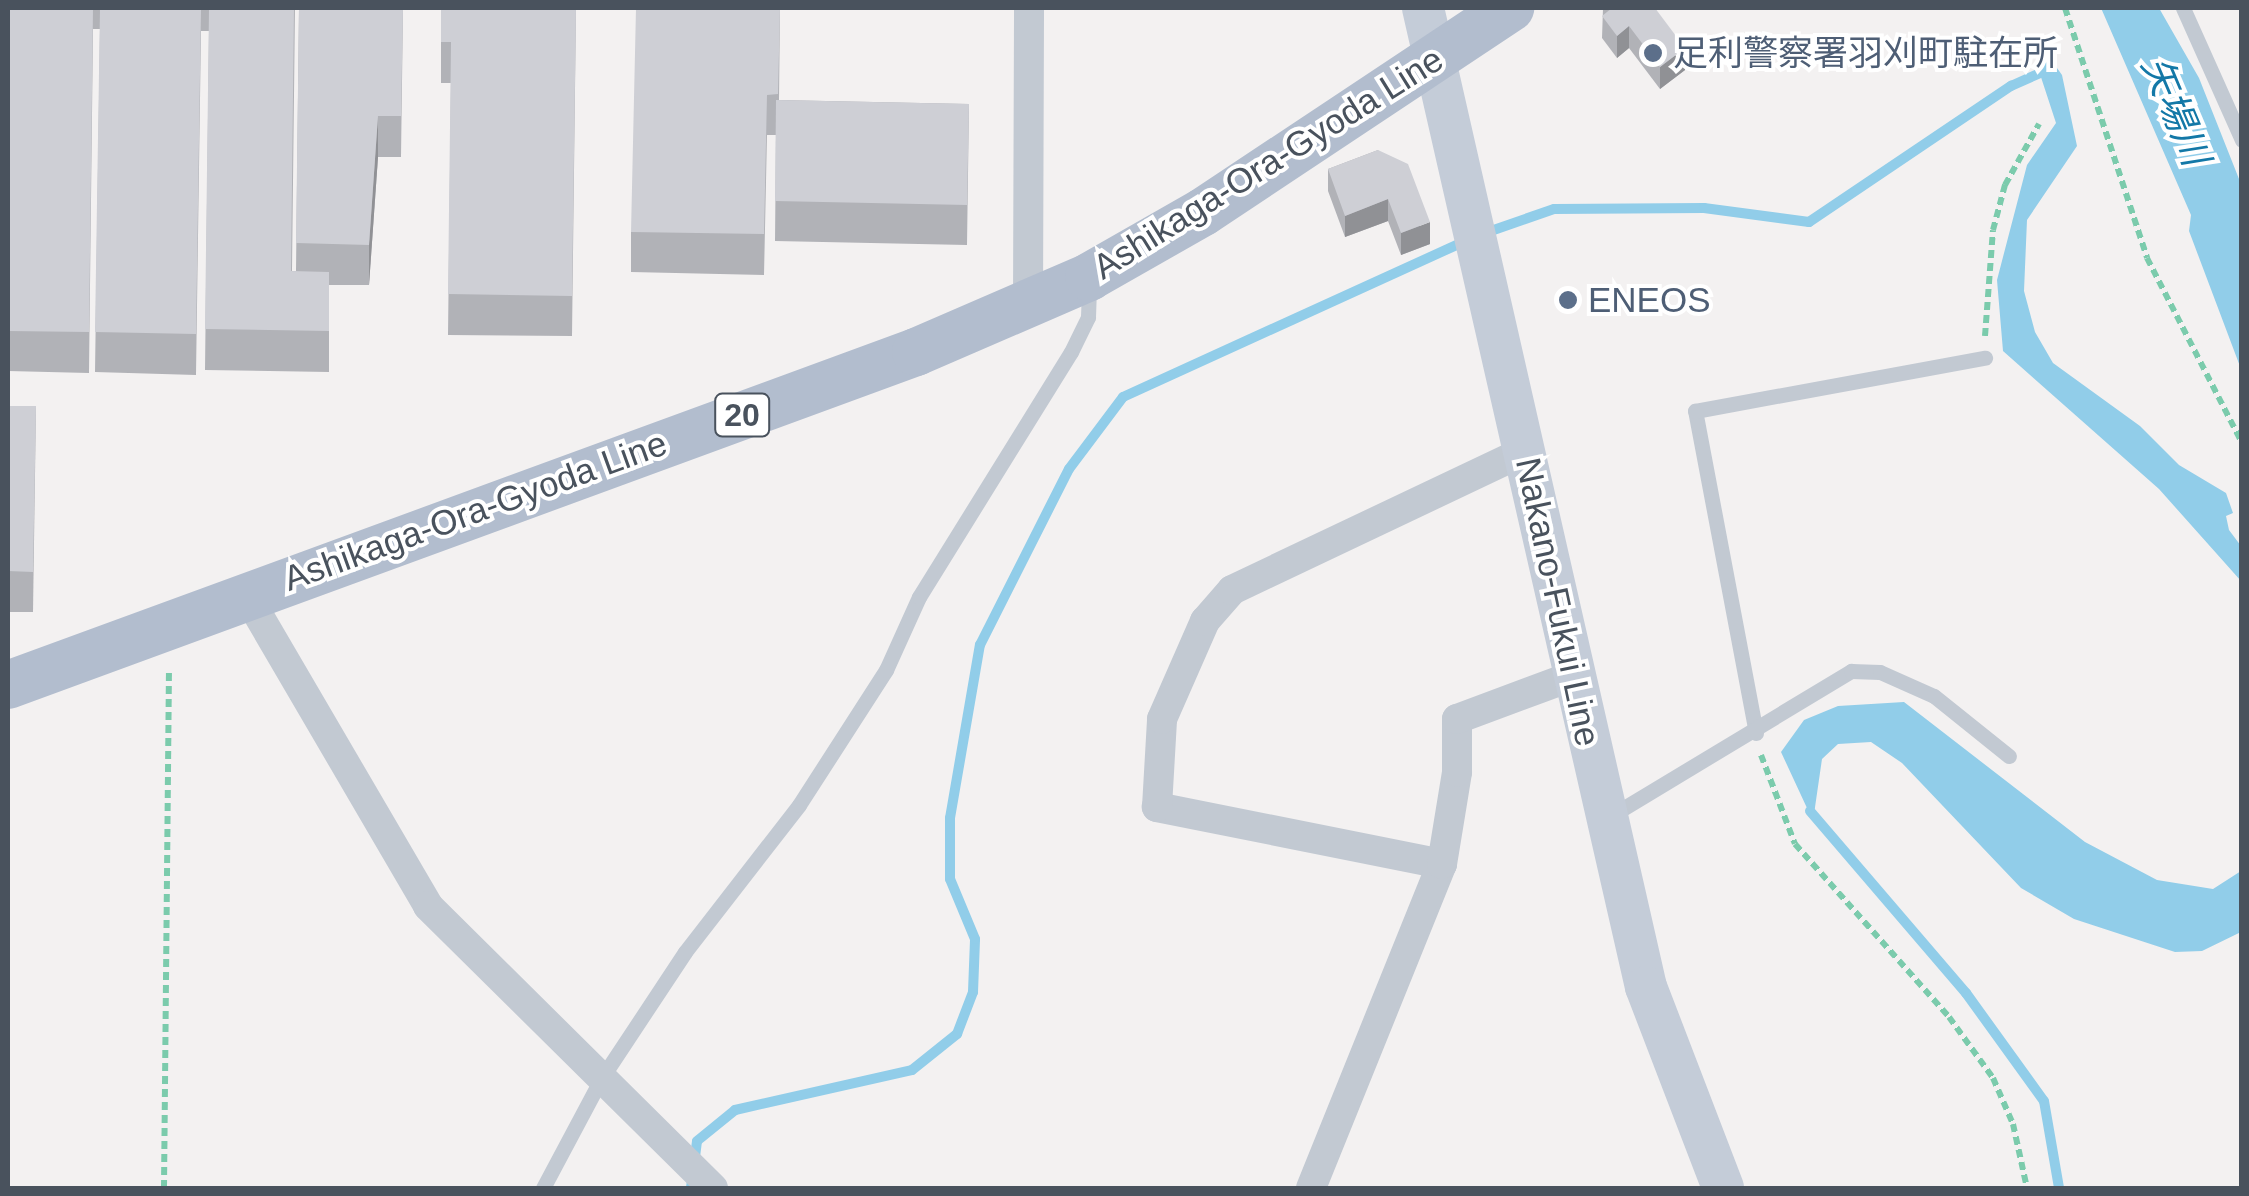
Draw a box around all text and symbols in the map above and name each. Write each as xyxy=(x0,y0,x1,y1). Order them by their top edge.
place label: 足利警察署羽刈町駐在所 xyxy=(1673,32,2058,74)
street label: Ashikaga-Ora-Gyoda Line xyxy=(1085,38,1451,288)
marker: 足利警察署羽刈町駐在所 xyxy=(1642,42,1664,64)
water label: 矢場川 xyxy=(2132,50,2218,172)
place label: ENEOS xyxy=(1588,279,1711,321)
marker: ENEOS xyxy=(1557,289,1579,311)
road number: 20 xyxy=(712,388,772,442)
street label: Ashikaga-Ora-Gyoda Line xyxy=(278,422,672,600)
street label: Nakano-Fukui Line xyxy=(1507,454,1609,750)

